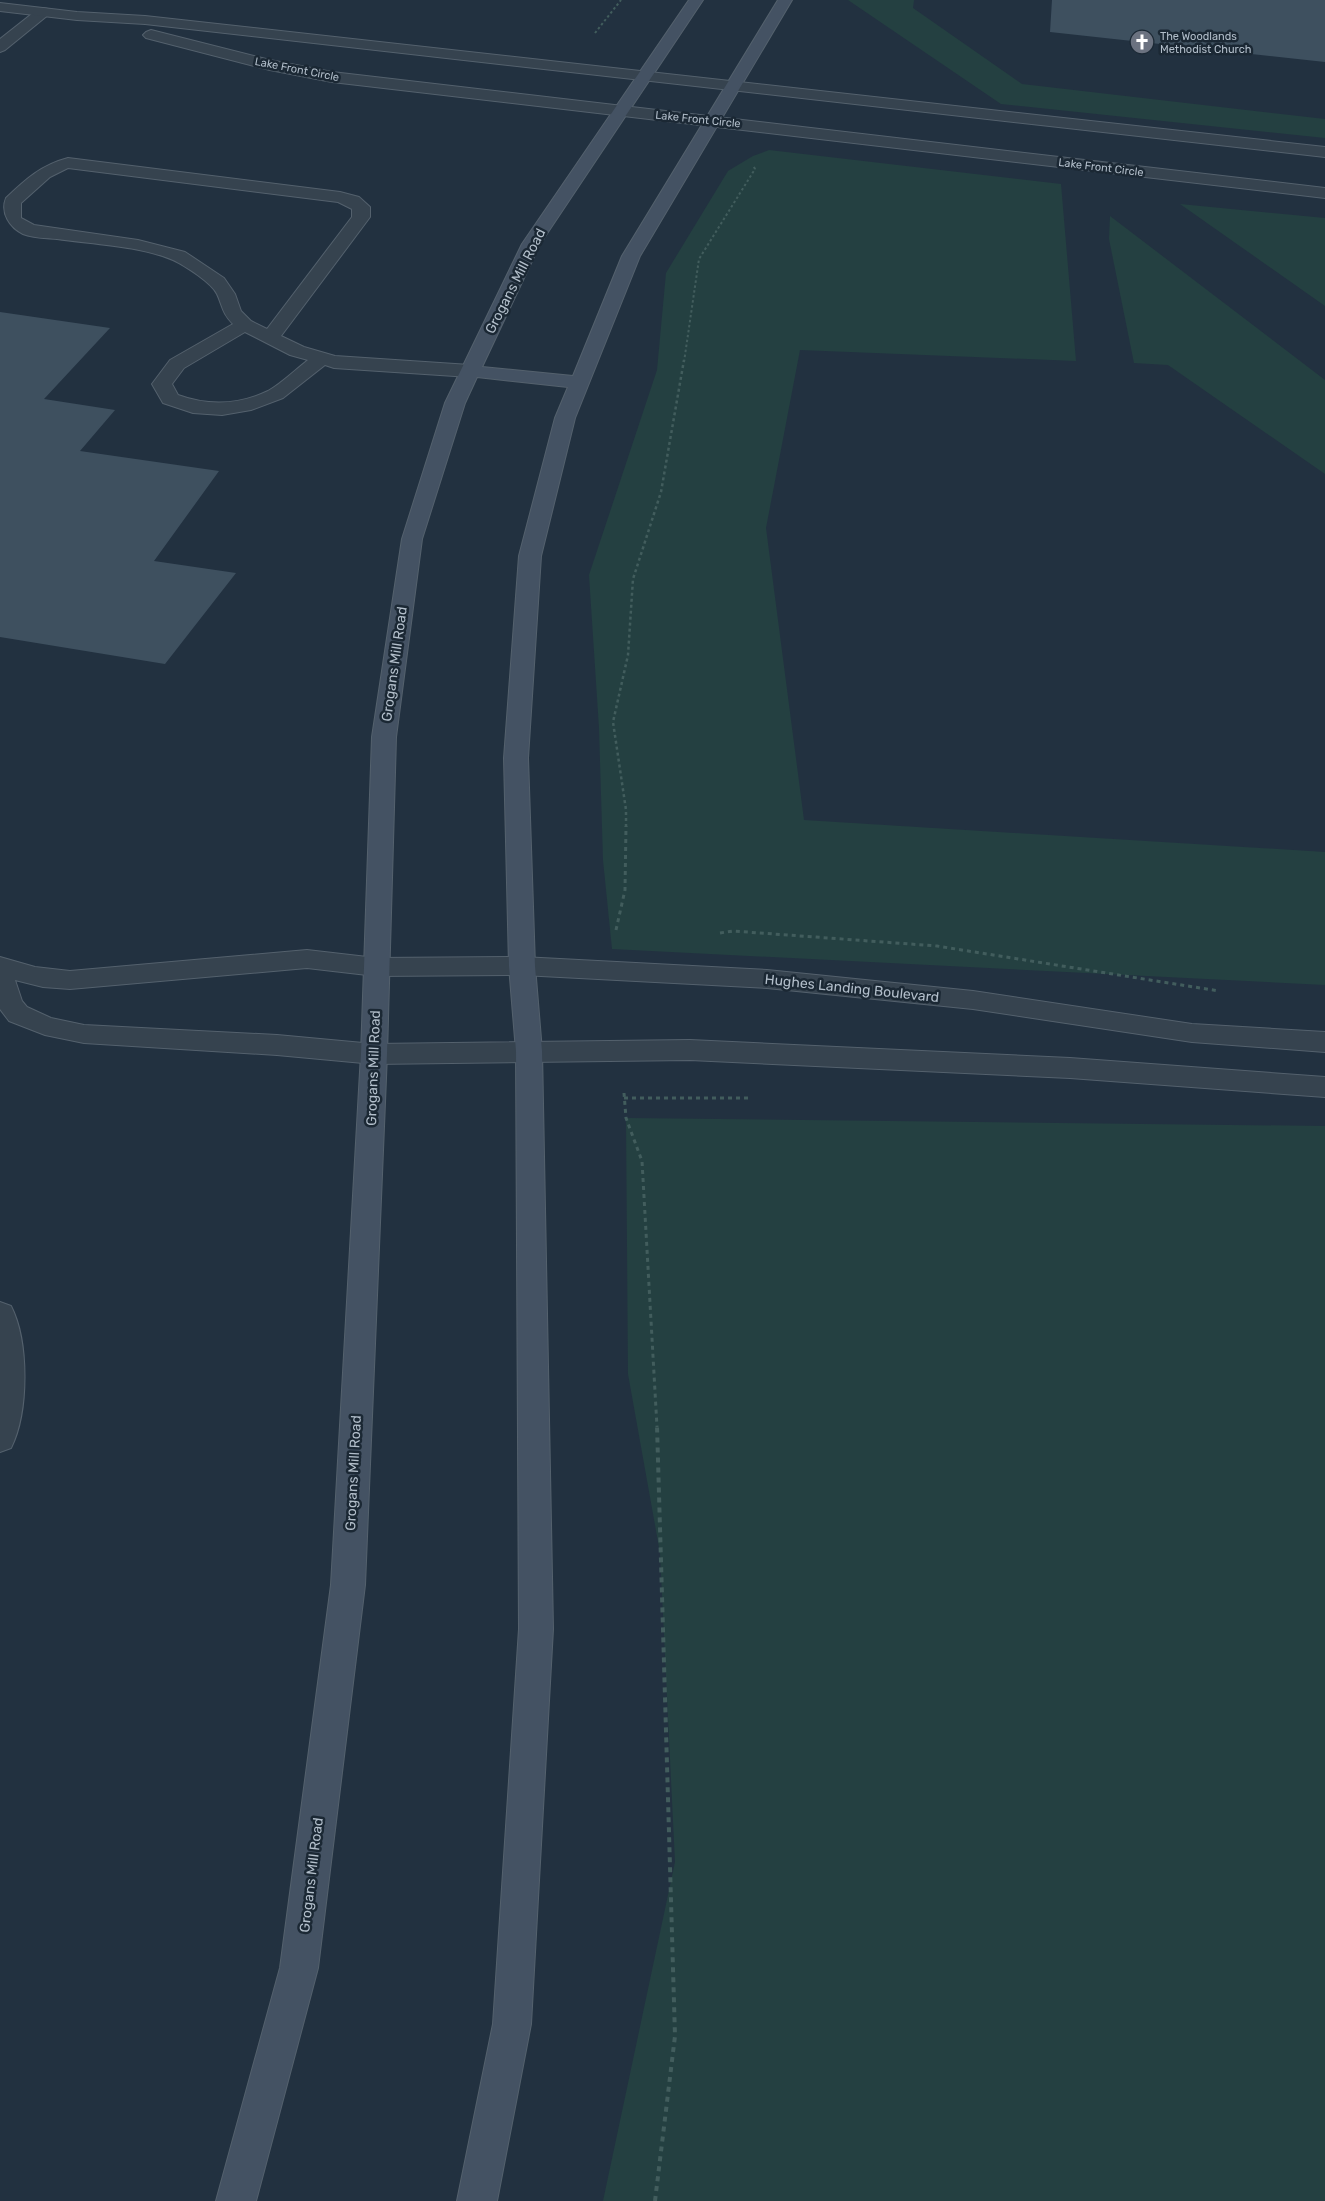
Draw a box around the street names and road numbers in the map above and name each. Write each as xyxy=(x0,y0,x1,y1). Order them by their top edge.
street label: Lake Front Circle xyxy=(254,55,340,84)
street label: Lake Front Circle xyxy=(655,109,741,130)
street label: Lake Front Circle xyxy=(1058,156,1144,179)
street label: Grogans Mill Road xyxy=(482,226,549,337)
street label: Grogans Mill Road xyxy=(378,606,411,723)
street label: Hughes Landing Boulevard xyxy=(764,971,940,1006)
street label: Grogans Mill Road xyxy=(363,1010,384,1126)
street label: Grogans Mill Road xyxy=(342,1415,365,1531)
street label: Grogans Mill Road xyxy=(296,1817,327,1934)

